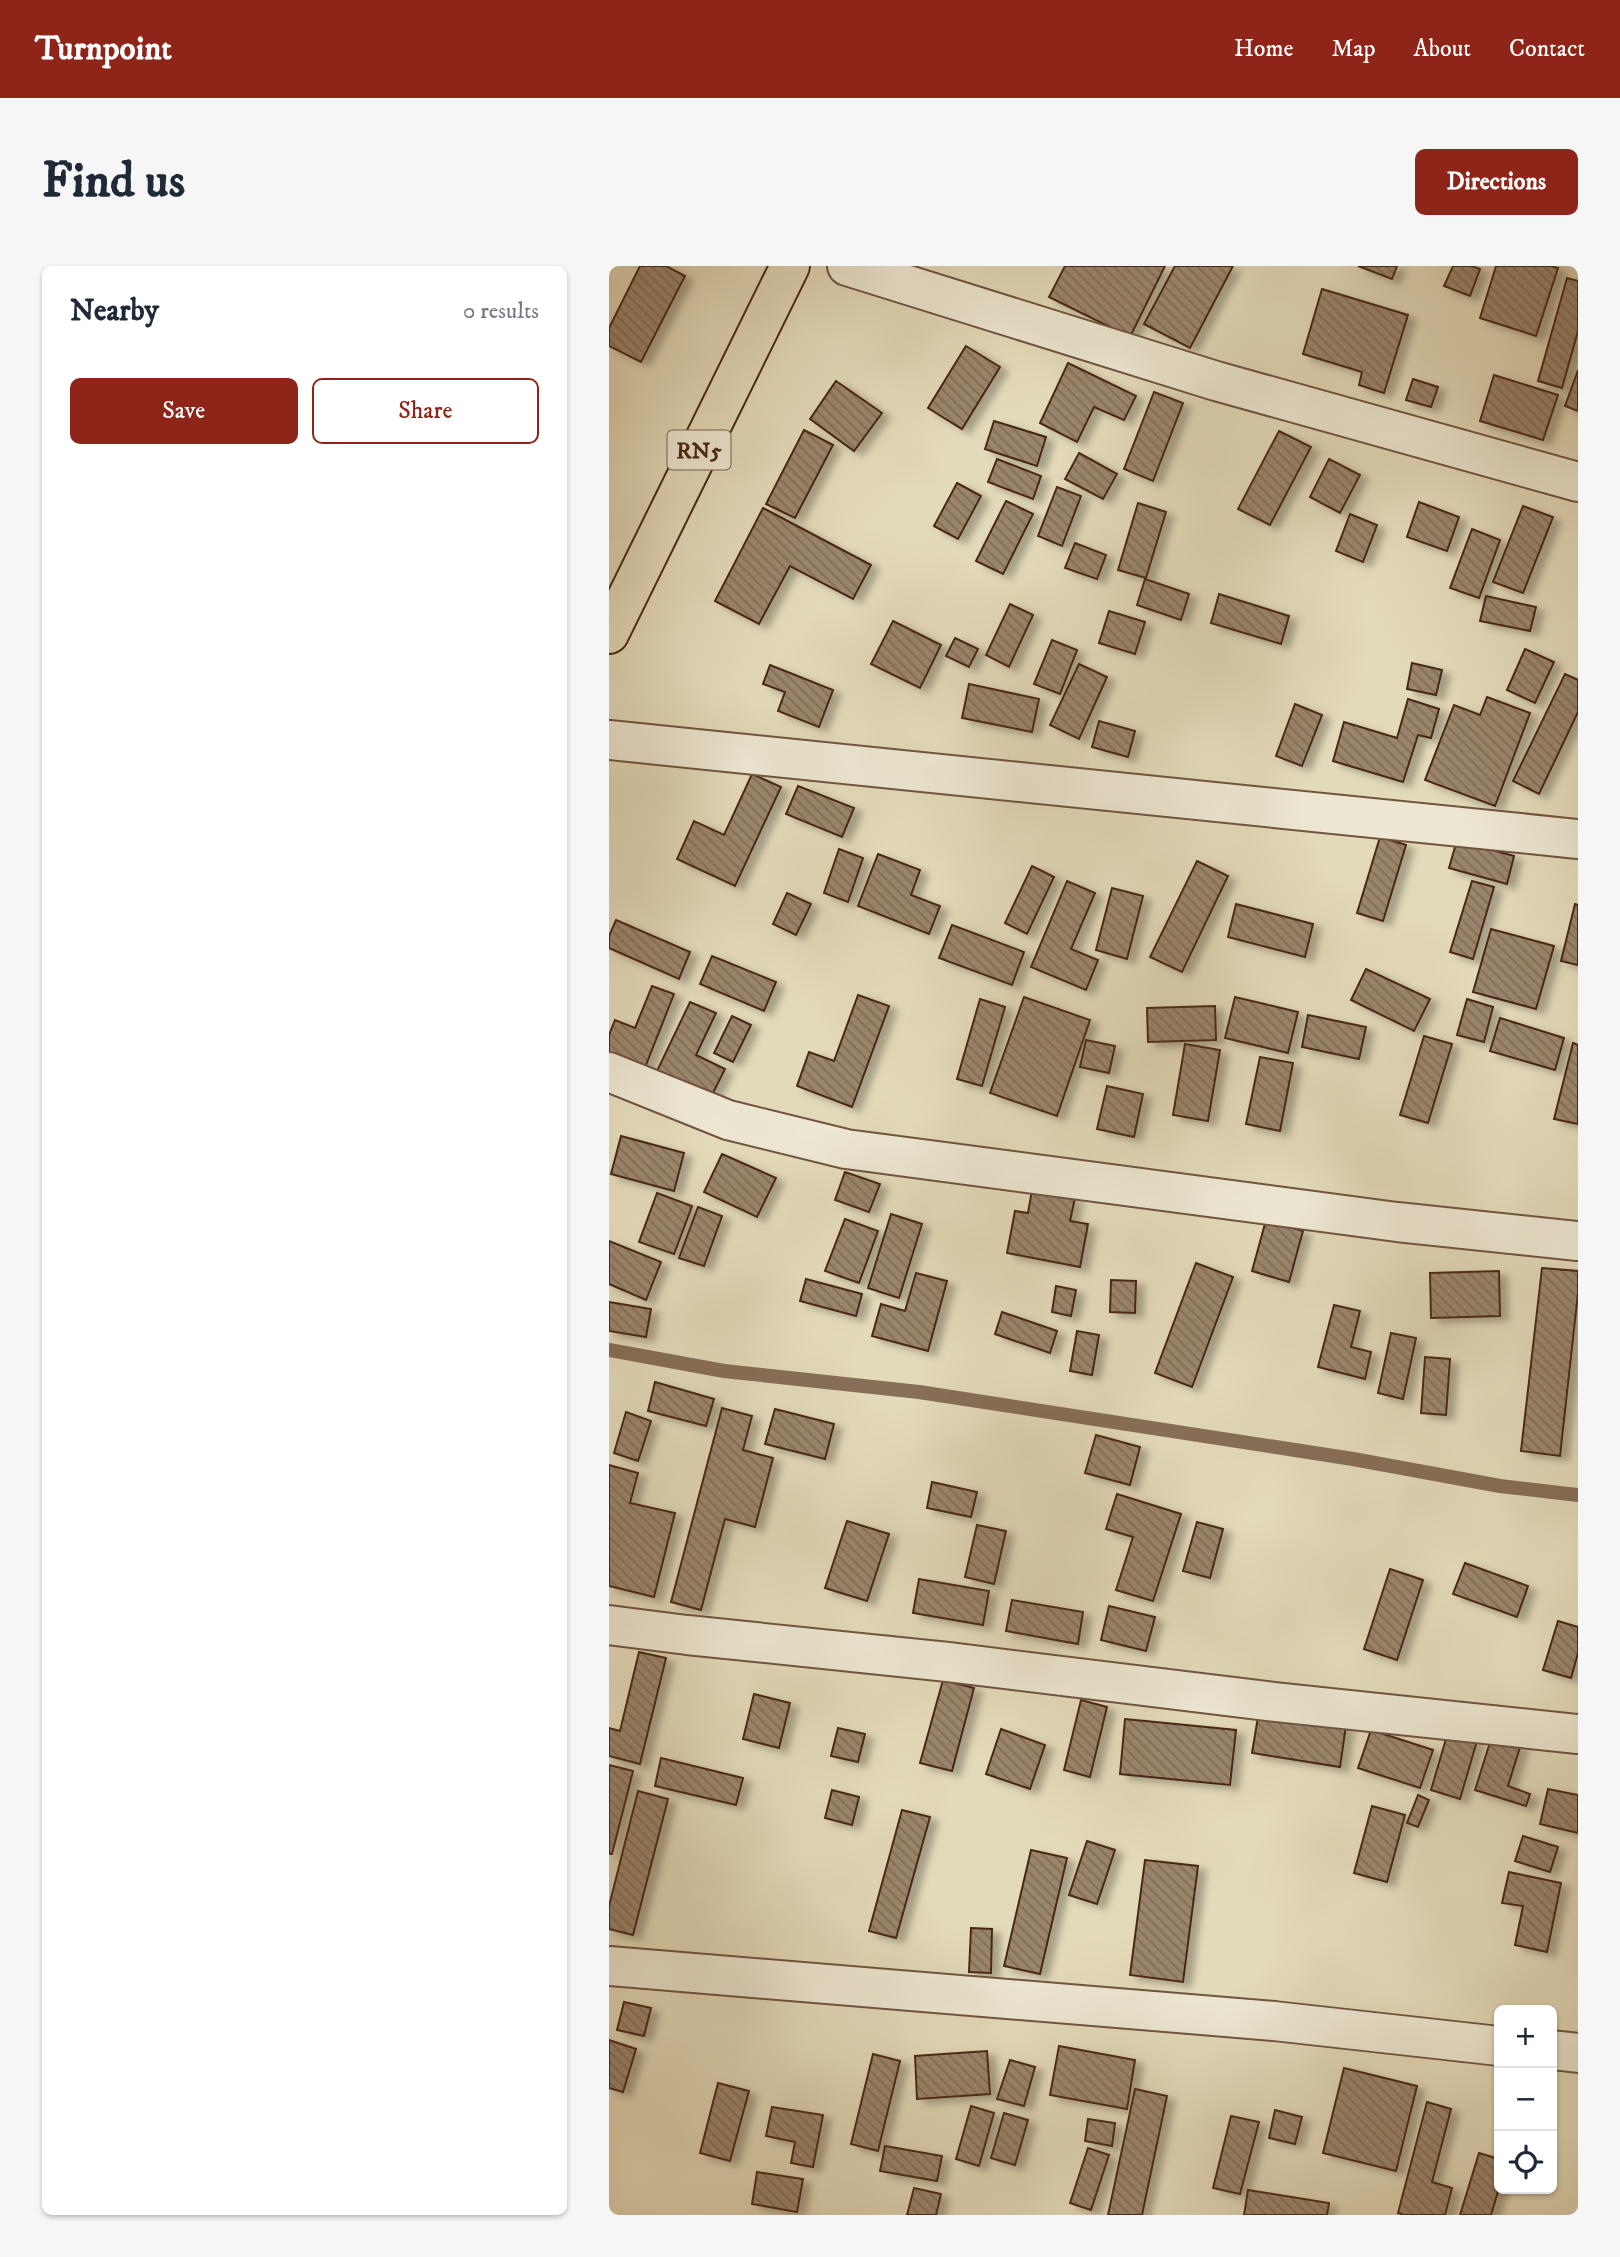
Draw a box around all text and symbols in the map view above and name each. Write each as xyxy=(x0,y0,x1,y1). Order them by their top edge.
text: Turnpoint xyxy=(35,29,172,70)
text: Home xyxy=(1234,34,1293,64)
text: Map xyxy=(1331,34,1376,64)
text: About xyxy=(1414,34,1471,64)
text: Contact xyxy=(1509,34,1585,64)
button: Directions xyxy=(1415,149,1578,215)
text: Find us xyxy=(42,151,185,213)
text: Nearby xyxy=(70,293,159,330)
text: 0 results xyxy=(463,297,539,326)
button: Save xyxy=(70,378,298,444)
button: Share xyxy=(312,378,539,444)
road number: RN5 xyxy=(667,430,731,470)
map controls xyxy=(1494,2005,1557,2194)
button: + xyxy=(1494,2005,1557,2068)
button: − xyxy=(1494,2068,1557,2131)
button: locate xyxy=(1494,2131,1557,2194)

